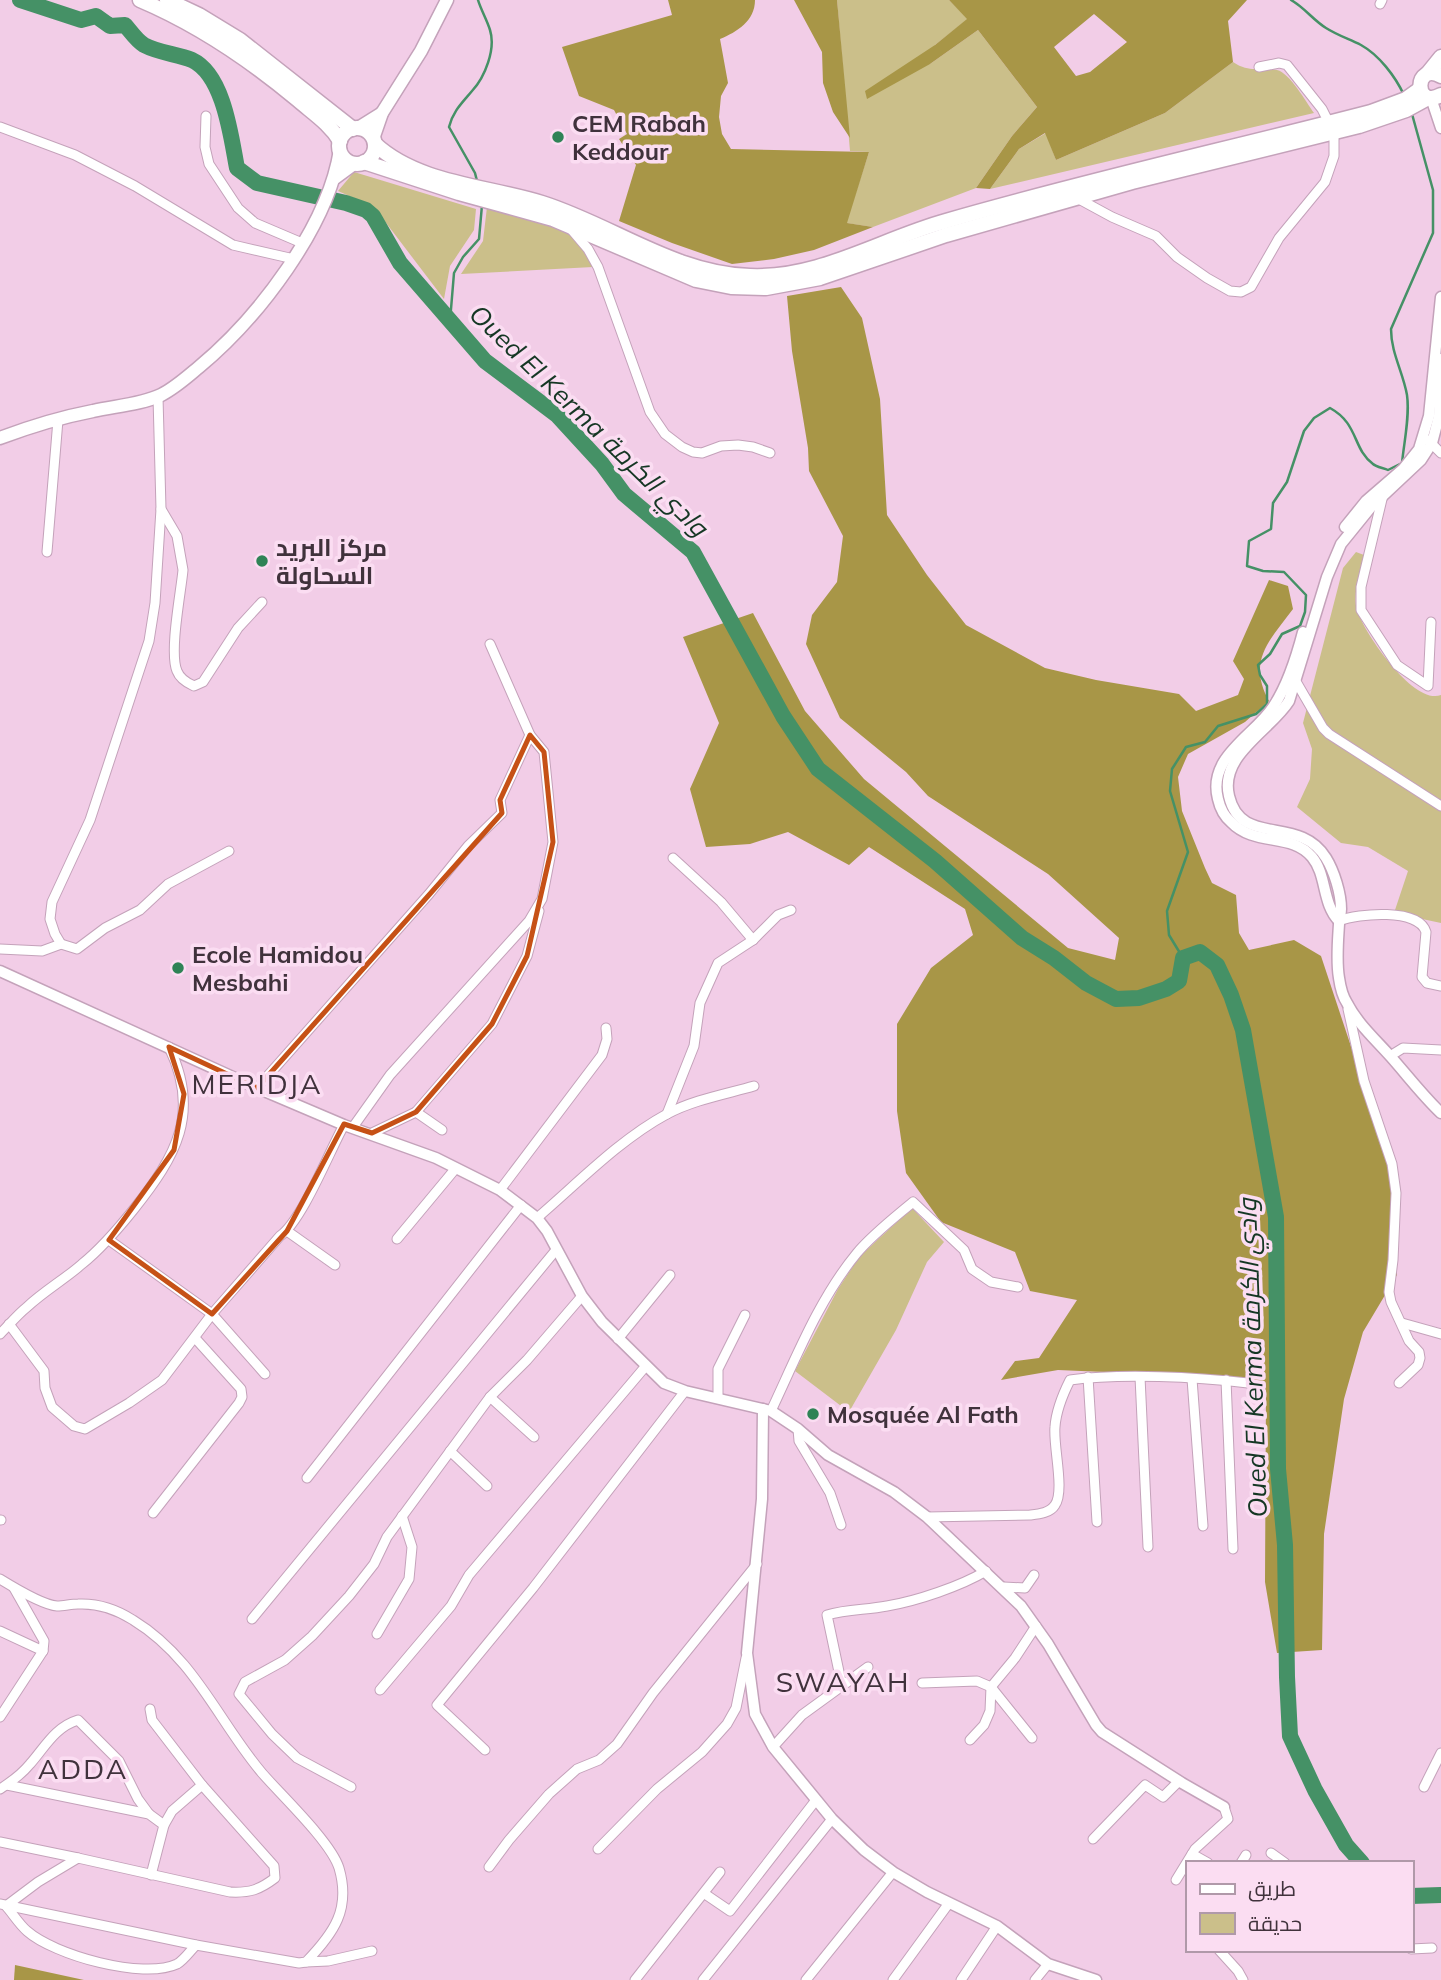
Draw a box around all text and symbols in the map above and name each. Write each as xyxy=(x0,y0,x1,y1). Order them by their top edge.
place label: CEM Rabah Keddour xyxy=(572,108,706,166)
marker: CEM Rabah Keddour xyxy=(550,129,566,145)
water label: Oued El Kerma وادي الكرمة xyxy=(459,297,717,548)
place label: مركز البريد السحاولة xyxy=(276,532,387,590)
marker: مركز البريد السحاولة xyxy=(254,553,270,569)
place label: Ecole Hamidou Mesbahi xyxy=(192,939,363,997)
marker: Ecole Hamidou Mesbahi xyxy=(170,960,186,976)
district label: MERIDJA xyxy=(192,1066,322,1101)
water label: Oued El Kerma وادي الكرمة xyxy=(1230,1196,1279,1518)
place label: Mosquée Al Fath xyxy=(827,1399,1019,1429)
marker: Mosquée Al Fath xyxy=(805,1406,821,1422)
district label: SWAYAH xyxy=(776,1664,910,1699)
district label: ADDA xyxy=(38,1751,128,1786)
legend xyxy=(1186,1861,1413,1952)
text: طريق xyxy=(1248,1875,1296,1902)
text: حديقة xyxy=(1248,1910,1302,1936)

